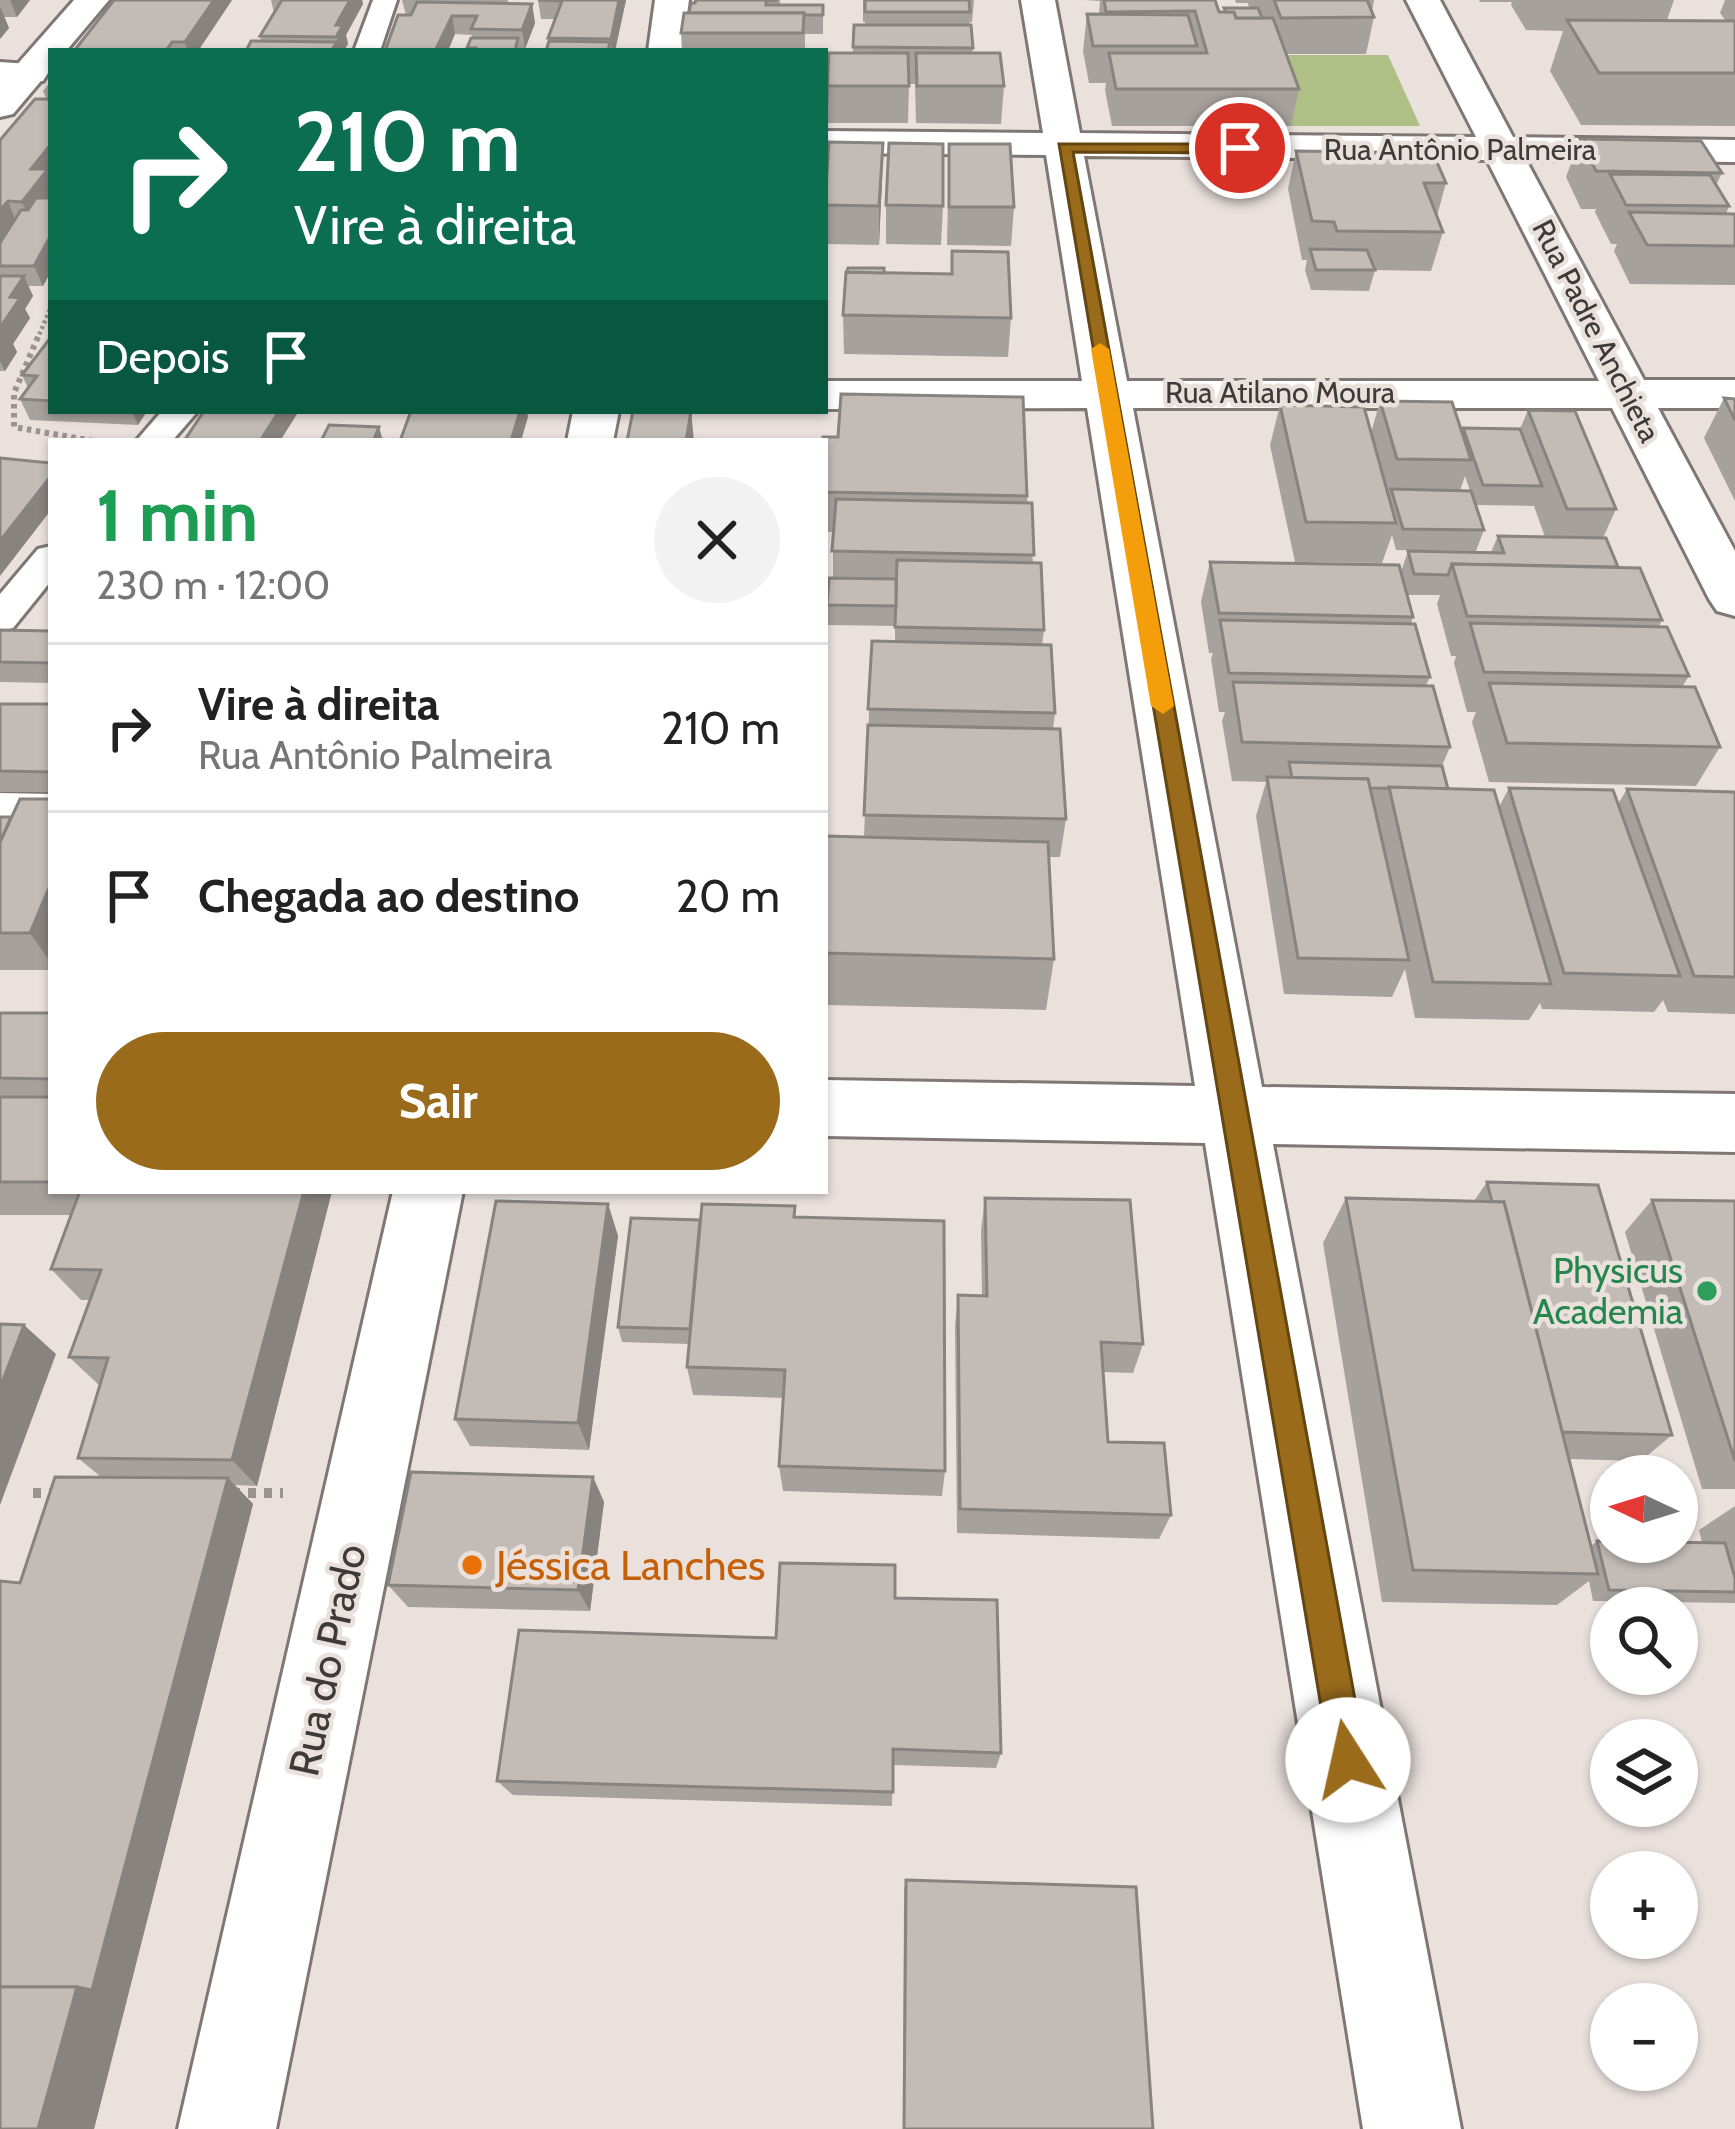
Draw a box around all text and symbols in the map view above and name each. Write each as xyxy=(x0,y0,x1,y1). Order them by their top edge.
text: 210 m xyxy=(294,90,521,192)
icon: right xyxy=(96,96,252,252)
pin xyxy=(1189,97,1291,199)
icon: arrive xyxy=(1207,115,1273,181)
street label: Rua Antônio Palmeira xyxy=(1324,131,1597,168)
text: Vire à direita xyxy=(294,192,576,258)
street label: Rua Padre Anchieta xyxy=(1524,213,1669,449)
icon: arrive xyxy=(253,324,319,390)
text: Depois xyxy=(96,330,229,384)
street label: Rua Atilano Moura xyxy=(1165,374,1396,411)
text: 1 min xyxy=(96,472,258,559)
button: close xyxy=(654,477,780,603)
text: 230 m · 12:00 xyxy=(96,561,330,609)
text: Vire à direita xyxy=(198,677,440,731)
icon: right xyxy=(96,695,162,761)
text: 210 m xyxy=(661,701,780,755)
text: Rua Antônio Palmeira xyxy=(198,731,552,779)
icon: arrive xyxy=(96,863,162,929)
text: Chegada ao destino xyxy=(198,869,579,923)
text: 20 m xyxy=(675,869,780,923)
button: Sair xyxy=(96,1032,780,1170)
place label: Physicus Academia xyxy=(1533,1248,1683,1333)
marker: Physicus Academia xyxy=(1694,1278,1720,1304)
north arrow xyxy=(1590,1455,1698,1563)
map controls xyxy=(1590,1455,1698,2091)
street label: Rua do Prado xyxy=(277,1539,377,1781)
place label: Jéssica Lanches xyxy=(495,1539,765,1591)
marker: Jéssica Lanches xyxy=(459,1552,485,1578)
button: search xyxy=(1590,1587,1698,1695)
position arrow xyxy=(1285,1697,1411,1823)
button: layers xyxy=(1590,1719,1698,1827)
button: + xyxy=(1590,1851,1698,1959)
button: − xyxy=(1590,1983,1698,2091)

